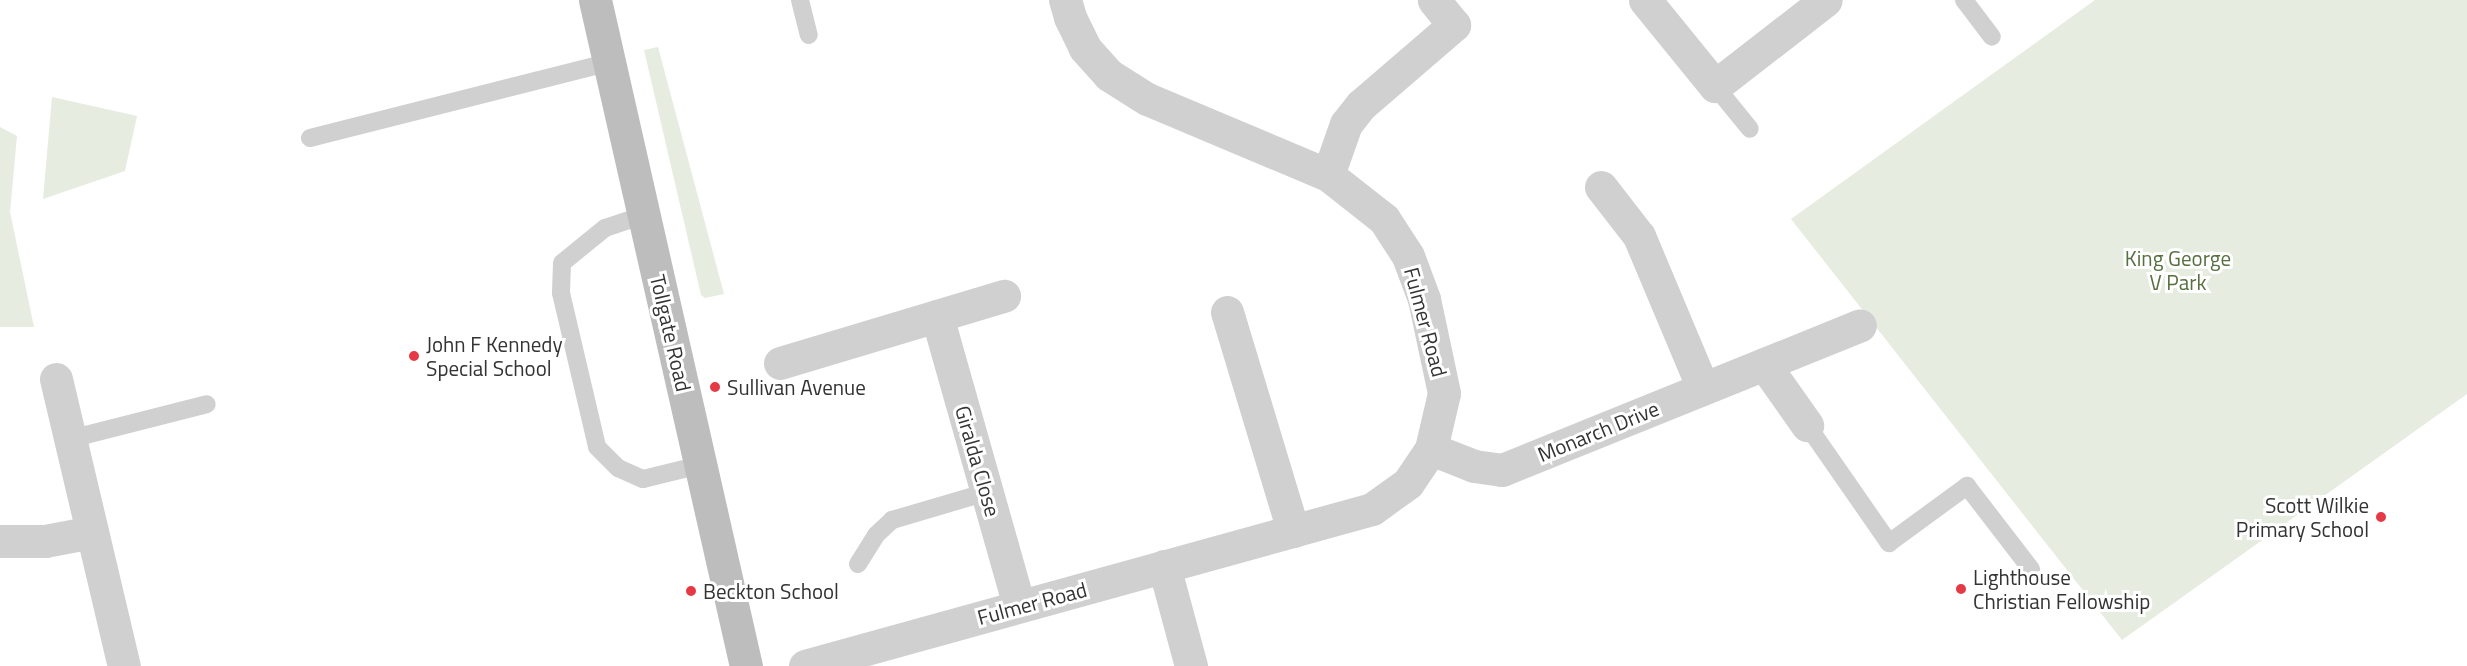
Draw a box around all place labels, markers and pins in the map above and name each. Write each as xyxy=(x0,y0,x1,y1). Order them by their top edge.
place label: John F Kennedy Special School xyxy=(426,331,563,381)
marker: John F Kennedy Special School xyxy=(407,349,421,363)
place label: Sullivan Avenue xyxy=(727,374,866,400)
marker: Sullivan Avenue xyxy=(708,380,722,394)
place label: Scott Wilkie Primary School xyxy=(2236,492,2369,542)
marker: Scott Wilkie Primary School xyxy=(2374,510,2388,524)
place label: Lighthouse Christian Fellowship xyxy=(1973,564,2150,614)
place label: Beckton School xyxy=(703,578,839,604)
marker: Lighthouse Christian Fellowship xyxy=(1954,582,1968,596)
marker: Beckton School xyxy=(684,584,698,598)

